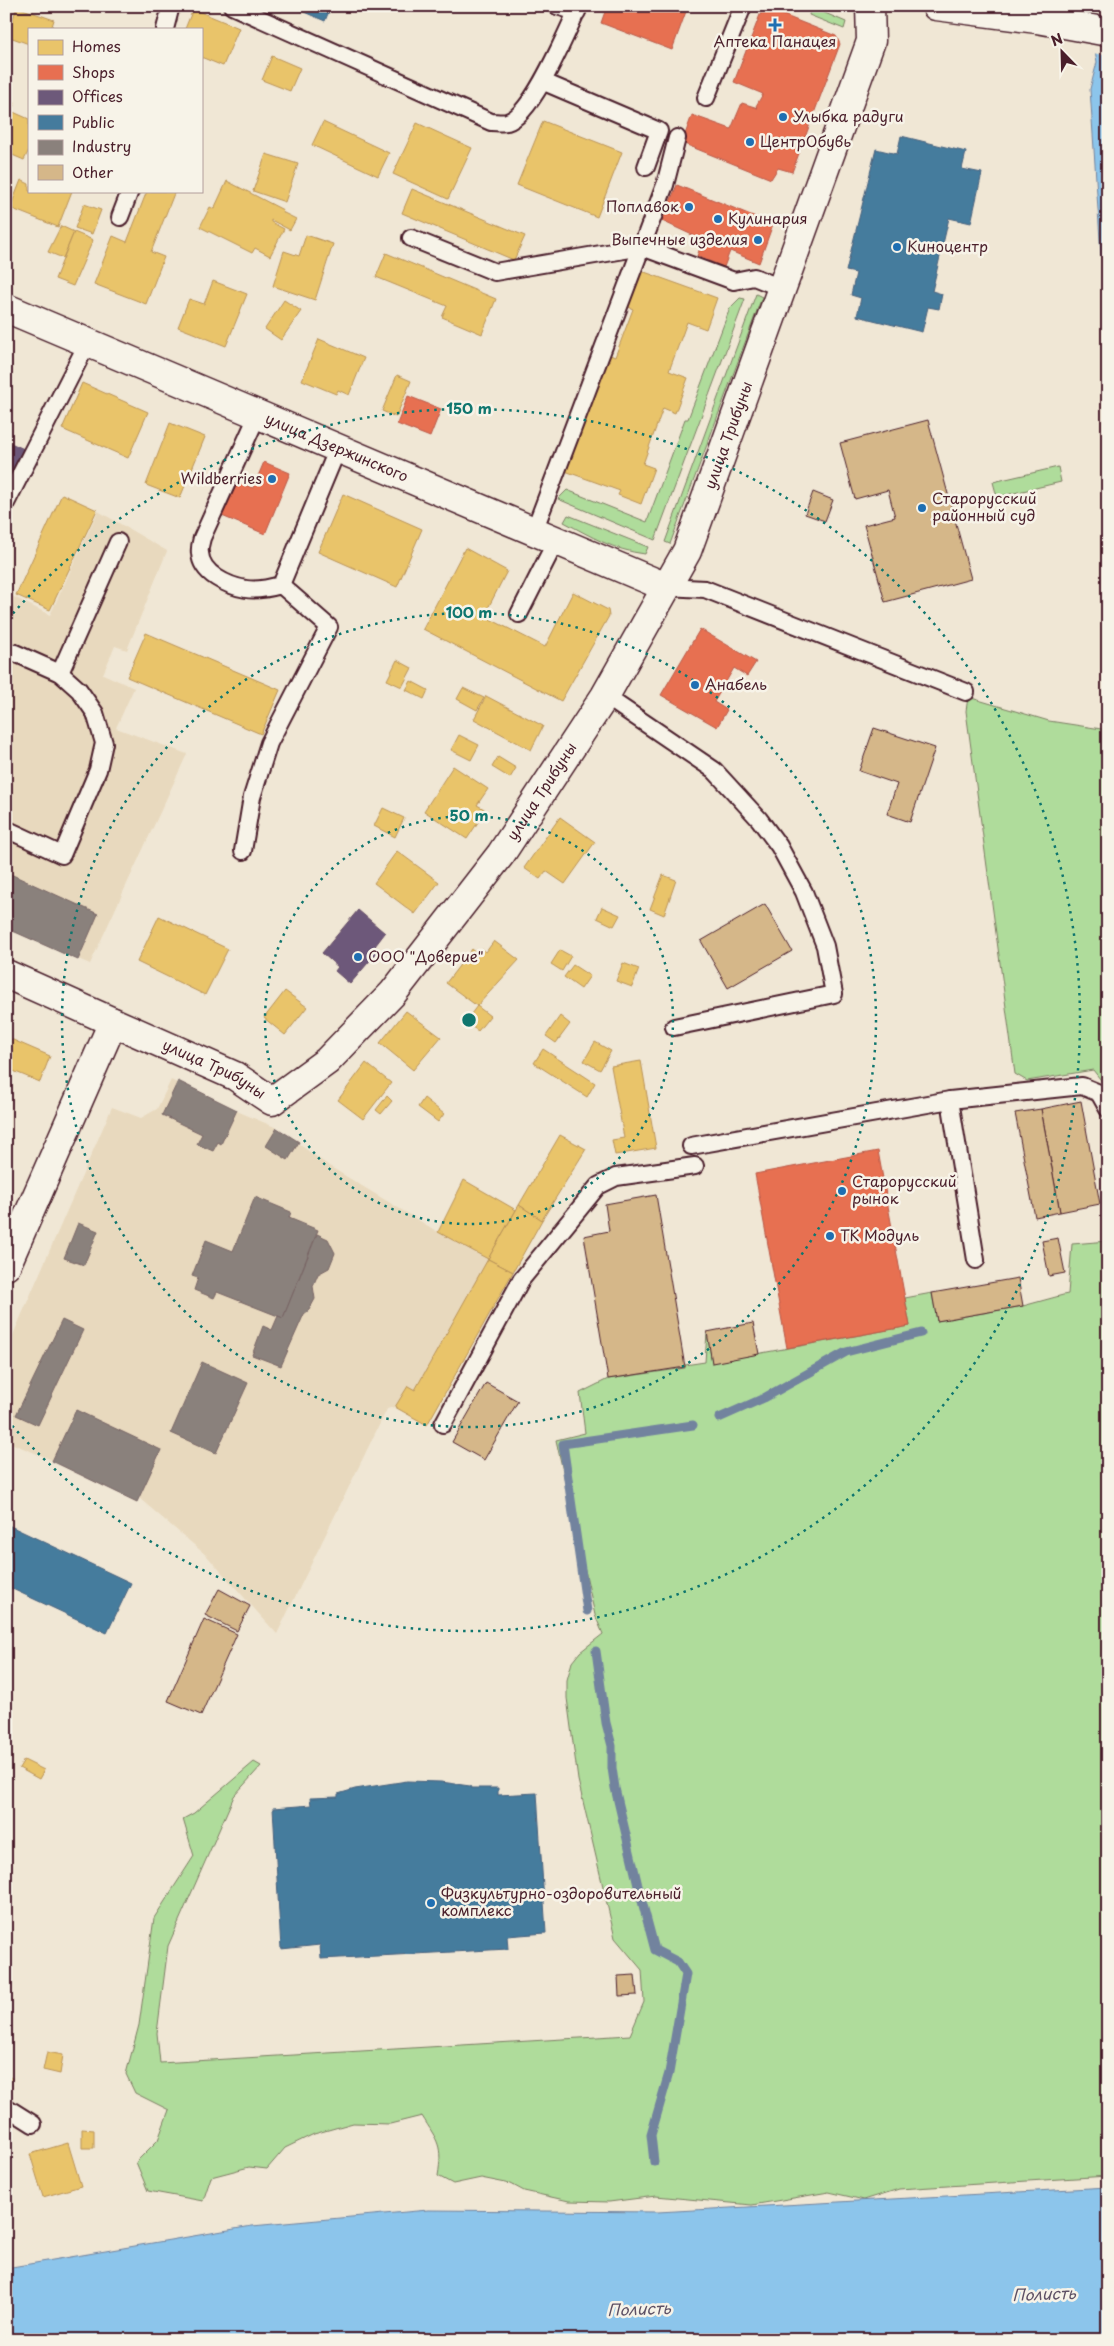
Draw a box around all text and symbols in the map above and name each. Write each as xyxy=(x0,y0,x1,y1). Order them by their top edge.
marker: Аптека Панацея xyxy=(769,19,781,31)
legend xyxy=(28,28,202,192)
north arrow xyxy=(1036,28,1086,78)
text: N xyxy=(1048,28,1066,51)
place label: Аптека Панацея xyxy=(714,29,836,52)
text: Homes xyxy=(72,34,121,57)
text: Shops xyxy=(72,60,115,83)
text: Offices xyxy=(72,84,123,107)
place label: Улыбка радуги xyxy=(793,104,904,127)
text: Public xyxy=(72,110,115,133)
marker: Улыбка радуги xyxy=(777,111,789,123)
place label: ЦентрОбувь xyxy=(760,129,851,152)
text: Industry xyxy=(72,134,131,157)
marker: ЦентрОбувь xyxy=(744,136,756,148)
text: Other xyxy=(72,160,113,183)
place label: Поплавок xyxy=(606,194,679,217)
marker: Поплавок xyxy=(683,201,695,213)
place label: Кулинария xyxy=(728,206,808,229)
marker: Кулинария xyxy=(712,213,724,225)
place label: Выпечные изделия xyxy=(611,227,748,250)
marker: Выпечные изделия xyxy=(752,234,764,246)
place label: Киноцентр xyxy=(907,234,988,257)
marker: Киноцентр xyxy=(891,241,903,253)
street label: улица Трибуны xyxy=(697,378,757,492)
text: 150 m xyxy=(446,396,492,419)
street label: улица Дзержинского xyxy=(262,406,412,487)
place label: Wildberries xyxy=(181,466,262,489)
marker: Wildberries xyxy=(266,473,278,485)
place label: Старорусский районный суд xyxy=(932,486,1037,526)
marker: Старорусский районный суд xyxy=(916,502,928,514)
text: 100 m xyxy=(446,600,492,623)
place label: Анабель xyxy=(705,672,767,695)
marker: Анабель xyxy=(689,679,701,691)
street label: улица Трибуны xyxy=(500,737,582,844)
text: 50 m xyxy=(450,803,488,826)
place label: ООО "Доверие" xyxy=(368,944,484,967)
marker: ООО "Доверие" xyxy=(352,951,364,963)
centre of rings xyxy=(460,1011,478,1029)
street label: улица Трибуны xyxy=(159,1032,271,1104)
place label: Старорусский рынок xyxy=(852,1169,957,1209)
marker: Старорусский рынок xyxy=(836,1185,848,1197)
place label: ТК Модуль xyxy=(840,1223,919,1246)
marker: ТК Модуль xyxy=(824,1230,836,1242)
place label: Физкультурно-оздоровительный комплекс xyxy=(441,1881,682,1921)
marker: Физкультурно-оздоровительный комплекс xyxy=(425,1897,437,1909)
water label: Полисть xyxy=(1012,2280,1077,2306)
water label: Полисть xyxy=(607,2295,672,2321)

